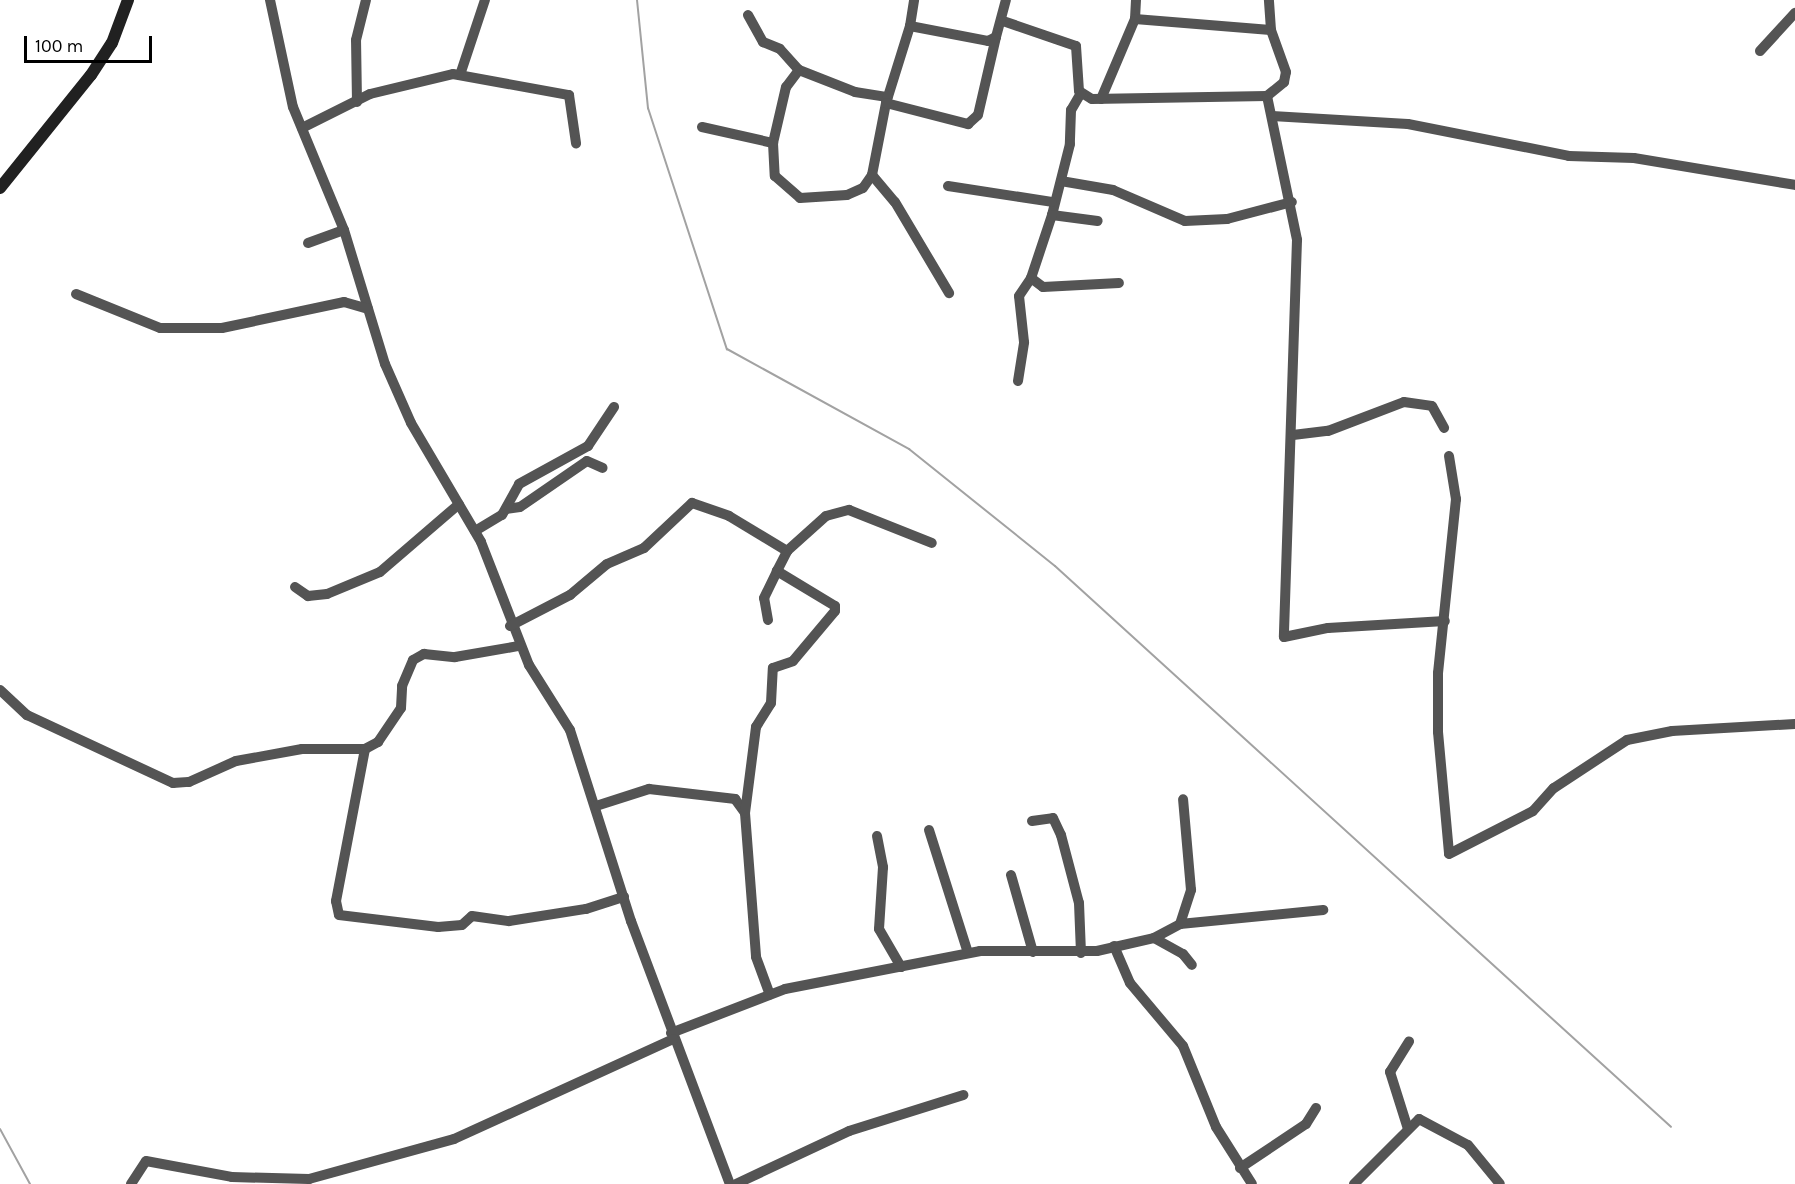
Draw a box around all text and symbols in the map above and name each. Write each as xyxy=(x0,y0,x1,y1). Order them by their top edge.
scale bar xyxy=(27,24,154,62)
text: 100 m xyxy=(35,35,83,57)

